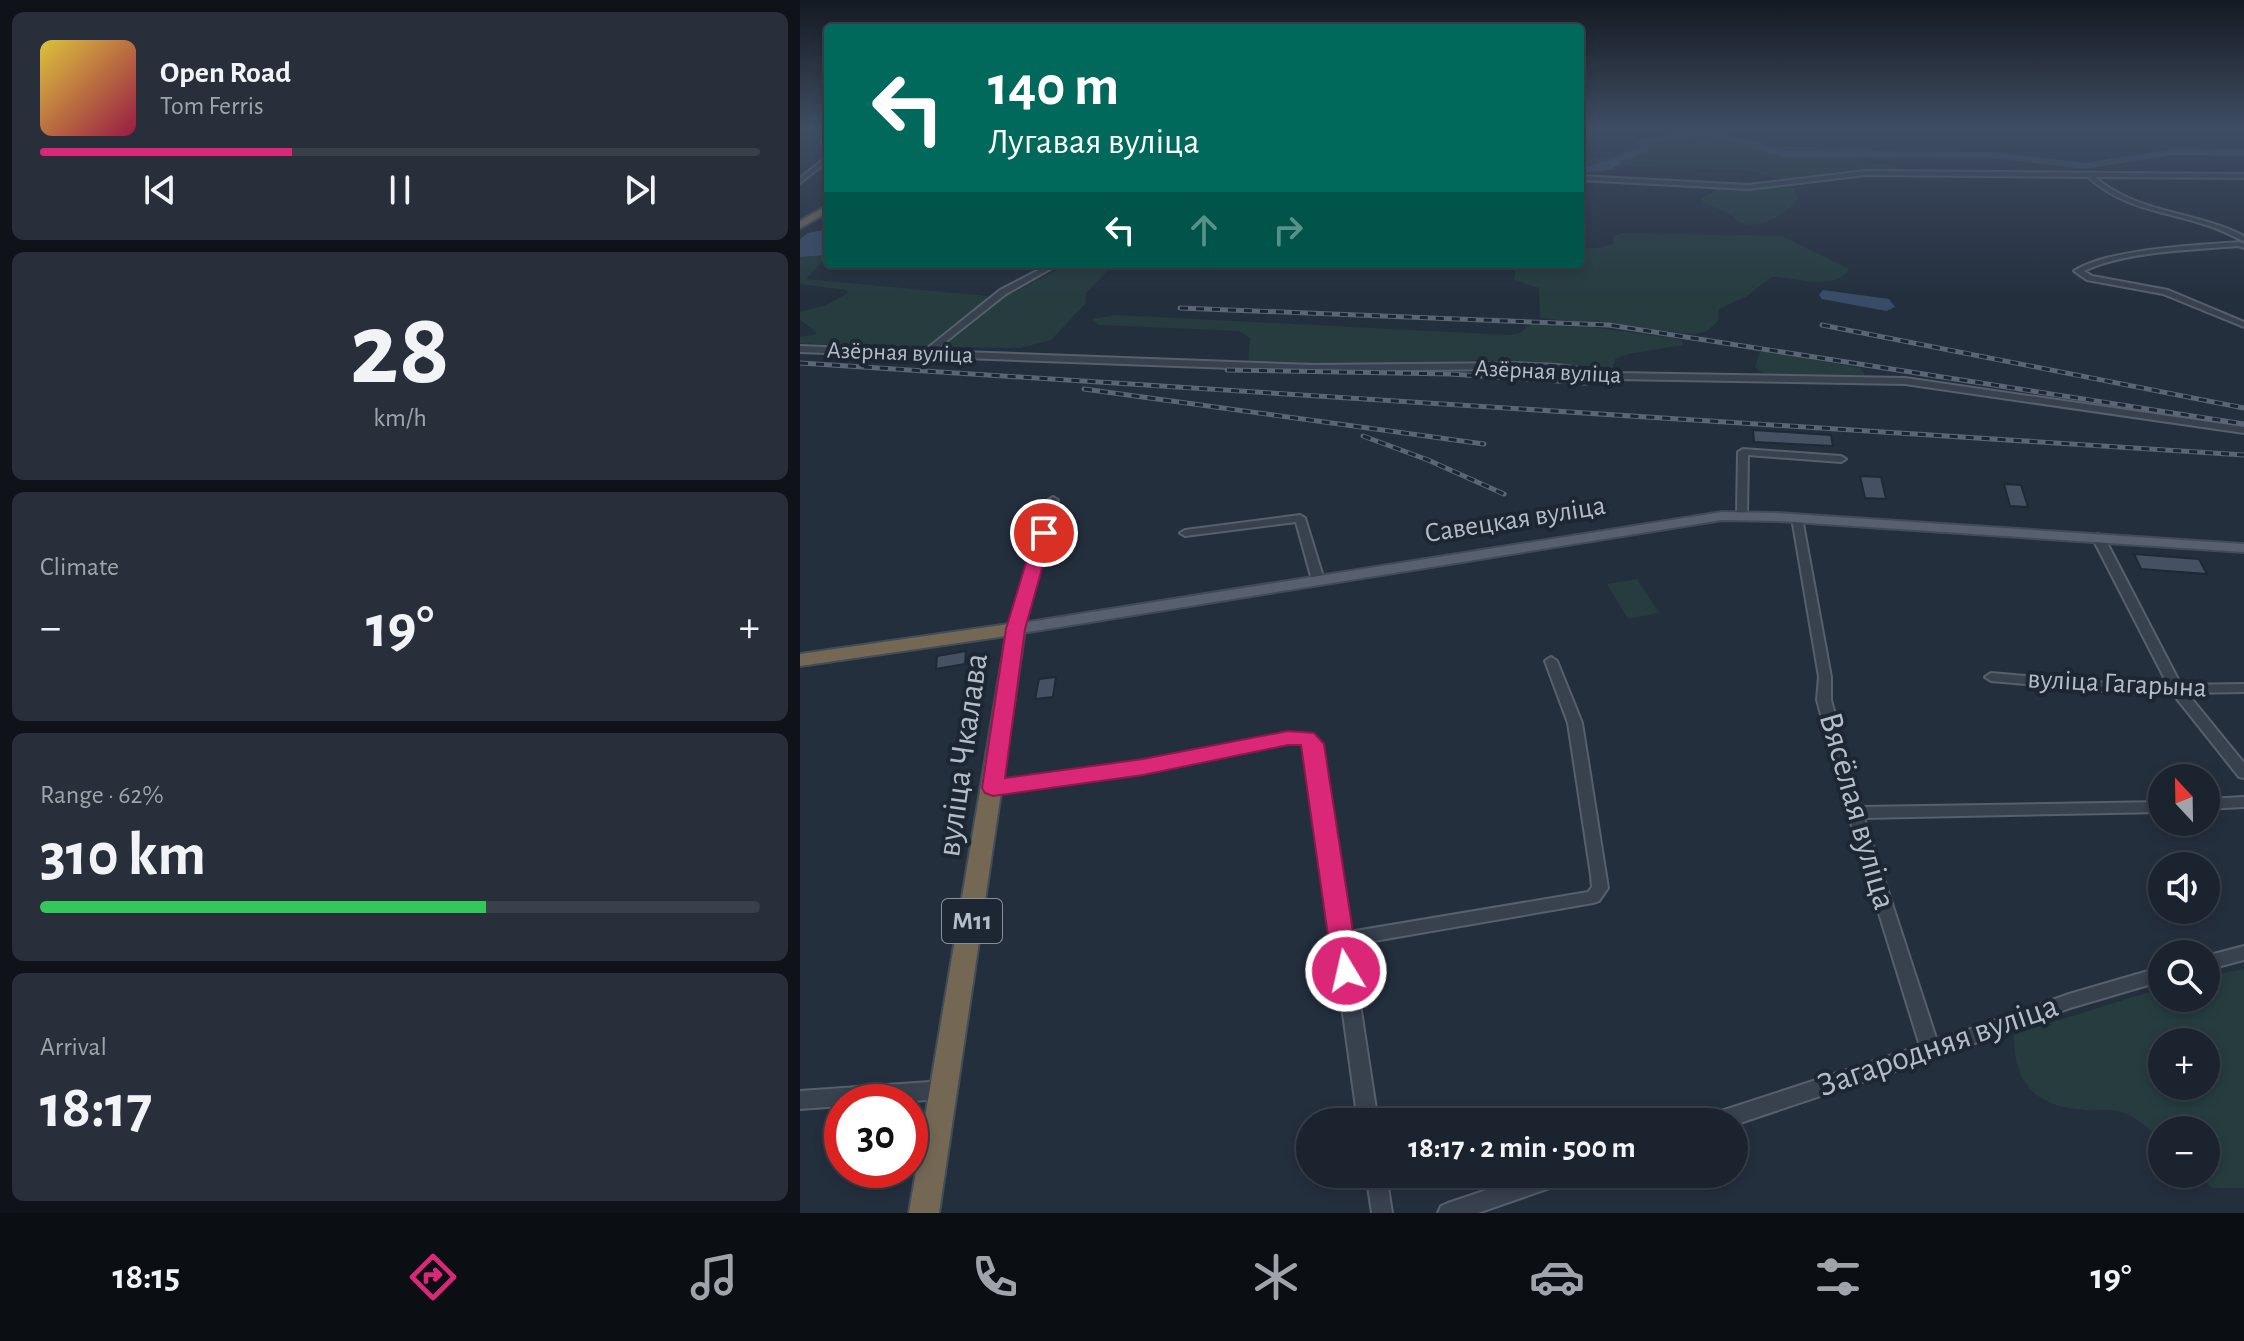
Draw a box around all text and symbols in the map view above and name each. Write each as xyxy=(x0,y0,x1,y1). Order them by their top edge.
icon: left xyxy=(856,56,960,160)
text: Open Road xyxy=(160,58,291,88)
text: 140 m xyxy=(988,59,1119,115)
text: Tom Ferris xyxy=(160,93,264,119)
text: Лугавая вуліца xyxy=(988,124,1200,160)
icon: previous xyxy=(138,168,182,212)
icon: pause xyxy=(378,168,422,212)
icon: next xyxy=(618,168,662,212)
icon: left xyxy=(1098,208,1142,252)
icon: ahead xyxy=(1182,208,1226,252)
icon: right xyxy=(1266,208,1310,252)
text: 28 xyxy=(350,299,450,403)
street label: Азёрная вуліца xyxy=(826,338,974,368)
street label: Азёрная вуліца xyxy=(1474,356,1622,388)
text: km/h xyxy=(373,405,427,431)
street label: Савецкая вуліца xyxy=(1422,492,1608,548)
pin xyxy=(1010,499,1078,567)
icon: arrive xyxy=(1022,511,1066,555)
text: Climate xyxy=(40,554,119,580)
text: 19° xyxy=(366,598,434,658)
text: − xyxy=(40,606,61,650)
text: + xyxy=(739,606,760,650)
street label: вуліца Чкалава xyxy=(932,651,994,859)
street label: вуліца Гагарына xyxy=(2027,665,2208,703)
street label: Вясёлая вуліца xyxy=(1813,709,1901,913)
north arrow xyxy=(2148,764,2220,836)
map controls xyxy=(2148,764,2220,1188)
text: Range · 62% xyxy=(40,782,164,808)
text: 310 km xyxy=(40,826,206,886)
button: sound xyxy=(2148,852,2220,924)
road number: М11 xyxy=(942,899,1002,943)
position arrow xyxy=(1304,929,1388,1013)
button: search xyxy=(2148,940,2220,1012)
street label: Загародняя вуліца xyxy=(1813,989,2063,1103)
button: + xyxy=(2148,1028,2220,1100)
text: Arrival xyxy=(40,1034,107,1060)
text: 18:17 xyxy=(40,1078,152,1138)
speed limit sign: 30 xyxy=(824,1084,928,1188)
button: − xyxy=(2148,1116,2220,1188)
text: 18:17 · 2 min · 500 m xyxy=(1408,1133,1636,1163)
icon: directions xyxy=(405,1249,461,1305)
icon: music xyxy=(686,1249,742,1305)
icon: phone xyxy=(967,1249,1023,1305)
icon: climate xyxy=(1248,1249,1304,1305)
icon: car xyxy=(1529,1249,1585,1305)
icon: filters xyxy=(1810,1249,1866,1305)
text: 18:15 xyxy=(112,1259,180,1295)
text: 19° xyxy=(2091,1259,2132,1295)

